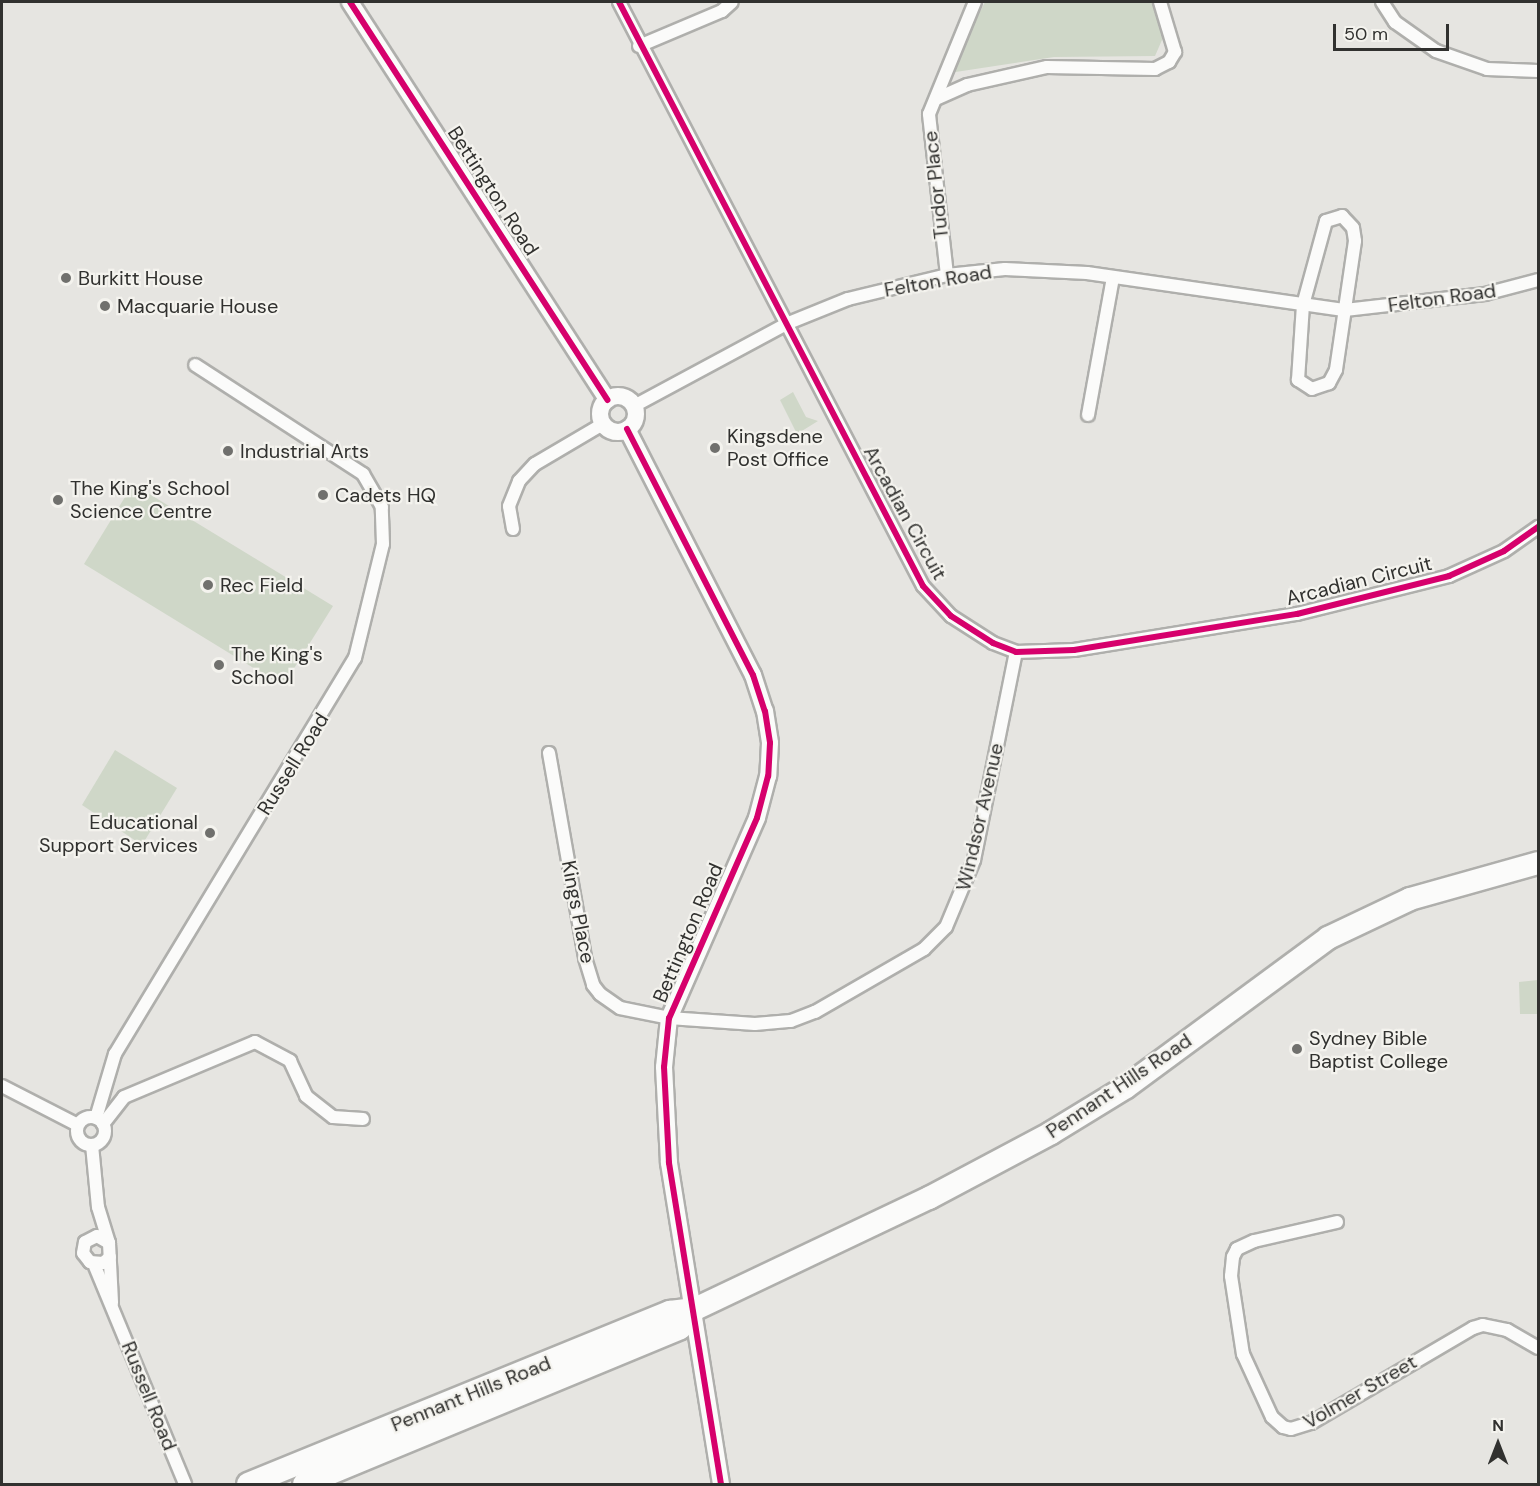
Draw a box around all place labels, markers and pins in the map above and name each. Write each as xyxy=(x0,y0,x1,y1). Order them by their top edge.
place label: Burkitt House xyxy=(78,266,203,290)
marker: Burkitt House xyxy=(59,271,73,285)
place label: Macquarie House xyxy=(117,294,278,318)
marker: Macquarie House xyxy=(98,299,112,313)
place label: Kingsdene Post Office xyxy=(727,424,829,471)
place label: Industrial Arts xyxy=(240,439,369,463)
marker: Kingsdene Post Office xyxy=(708,441,722,455)
marker: Industrial Arts xyxy=(221,444,235,458)
place label: The King's School Science Centre xyxy=(70,476,230,523)
place label: Cadets HQ xyxy=(335,483,436,507)
marker: Cadets HQ xyxy=(316,488,330,502)
marker: The King's School Science Centre xyxy=(51,493,65,507)
place label: Rec Field xyxy=(220,573,303,597)
marker: Rec Field xyxy=(201,578,215,592)
place label: The King's School xyxy=(231,642,323,689)
marker: The King's School xyxy=(212,658,226,672)
place label: Educational Support Services xyxy=(39,810,198,857)
marker: Educational Support Services xyxy=(203,826,217,840)
place label: Sydney Bible Baptist College xyxy=(1309,1026,1448,1073)
marker: Sydney Bible Baptist College xyxy=(1290,1042,1304,1056)

